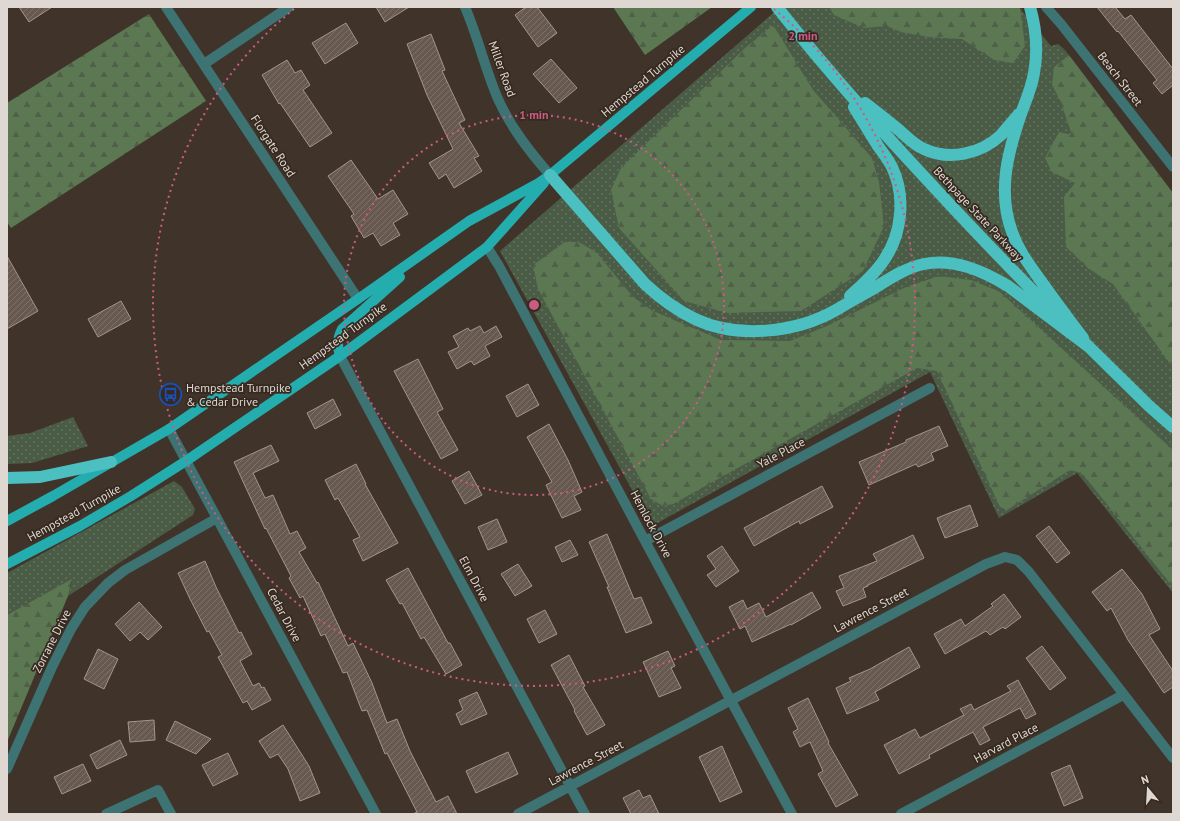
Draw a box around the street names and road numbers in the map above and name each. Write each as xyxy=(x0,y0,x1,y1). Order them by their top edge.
street label: Miller Road xyxy=(485,39,520,99)
street label: Hempstead Turnpike xyxy=(598,41,688,120)
street label: Beach Street xyxy=(1095,49,1146,109)
street label: Florgate Road xyxy=(248,112,299,180)
street label: Bethpage State Parkway xyxy=(931,163,1026,264)
street label: Hempstead Turnpike xyxy=(296,299,389,372)
street label: Yale Place xyxy=(754,434,807,471)
street label: Hempstead Turnpike xyxy=(24,481,123,544)
street label: Hemlock Drive xyxy=(627,487,676,560)
street label: Elm Drive xyxy=(456,553,493,604)
street label: Lawrence Street xyxy=(831,584,911,636)
street label: Cedar Drive xyxy=(264,585,305,644)
street label: Zorrane Drive xyxy=(29,607,74,675)
street label: Harvard Place xyxy=(971,719,1041,766)
street label: Lawrence Street xyxy=(546,737,626,789)

